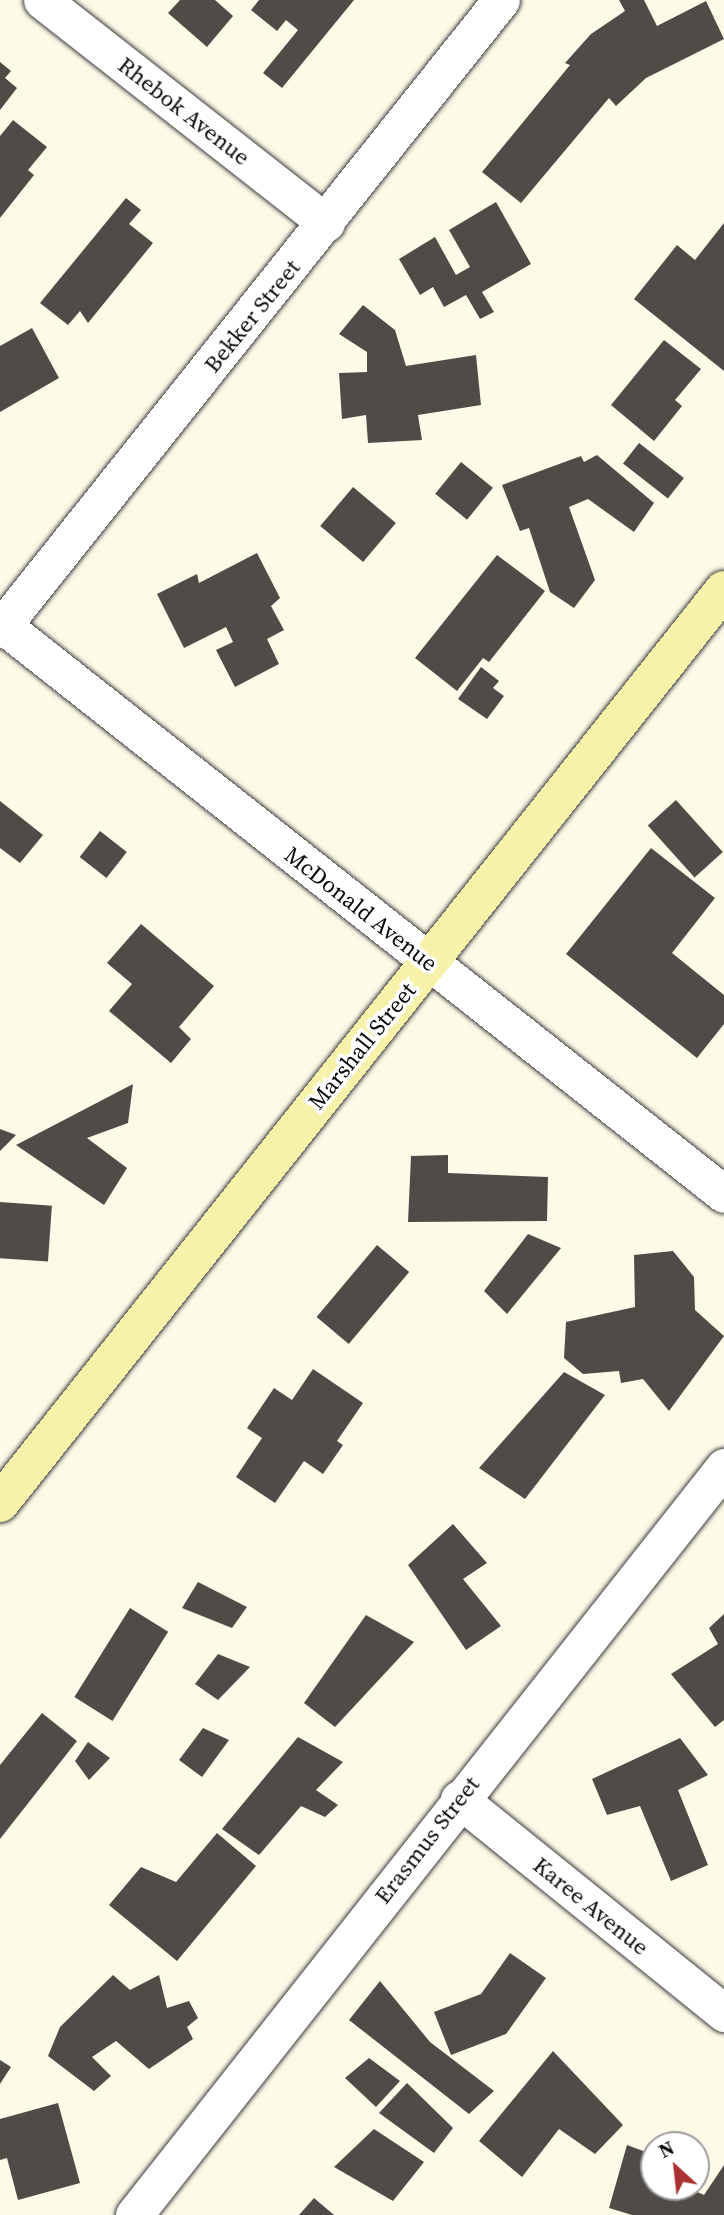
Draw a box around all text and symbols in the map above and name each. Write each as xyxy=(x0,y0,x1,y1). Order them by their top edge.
street label: Rhebok Avenue xyxy=(113,51,255,171)
street label: Bekker Street xyxy=(198,254,306,378)
street label: McDonald Avenue xyxy=(279,841,443,977)
street label: Marshall Street xyxy=(302,977,422,1115)
street label: Erasmus Street xyxy=(369,1771,485,1909)
street label: Karee Avenue xyxy=(528,1851,654,1961)
north arrow xyxy=(640,2131,710,2201)
text: N xyxy=(654,2134,678,2164)

